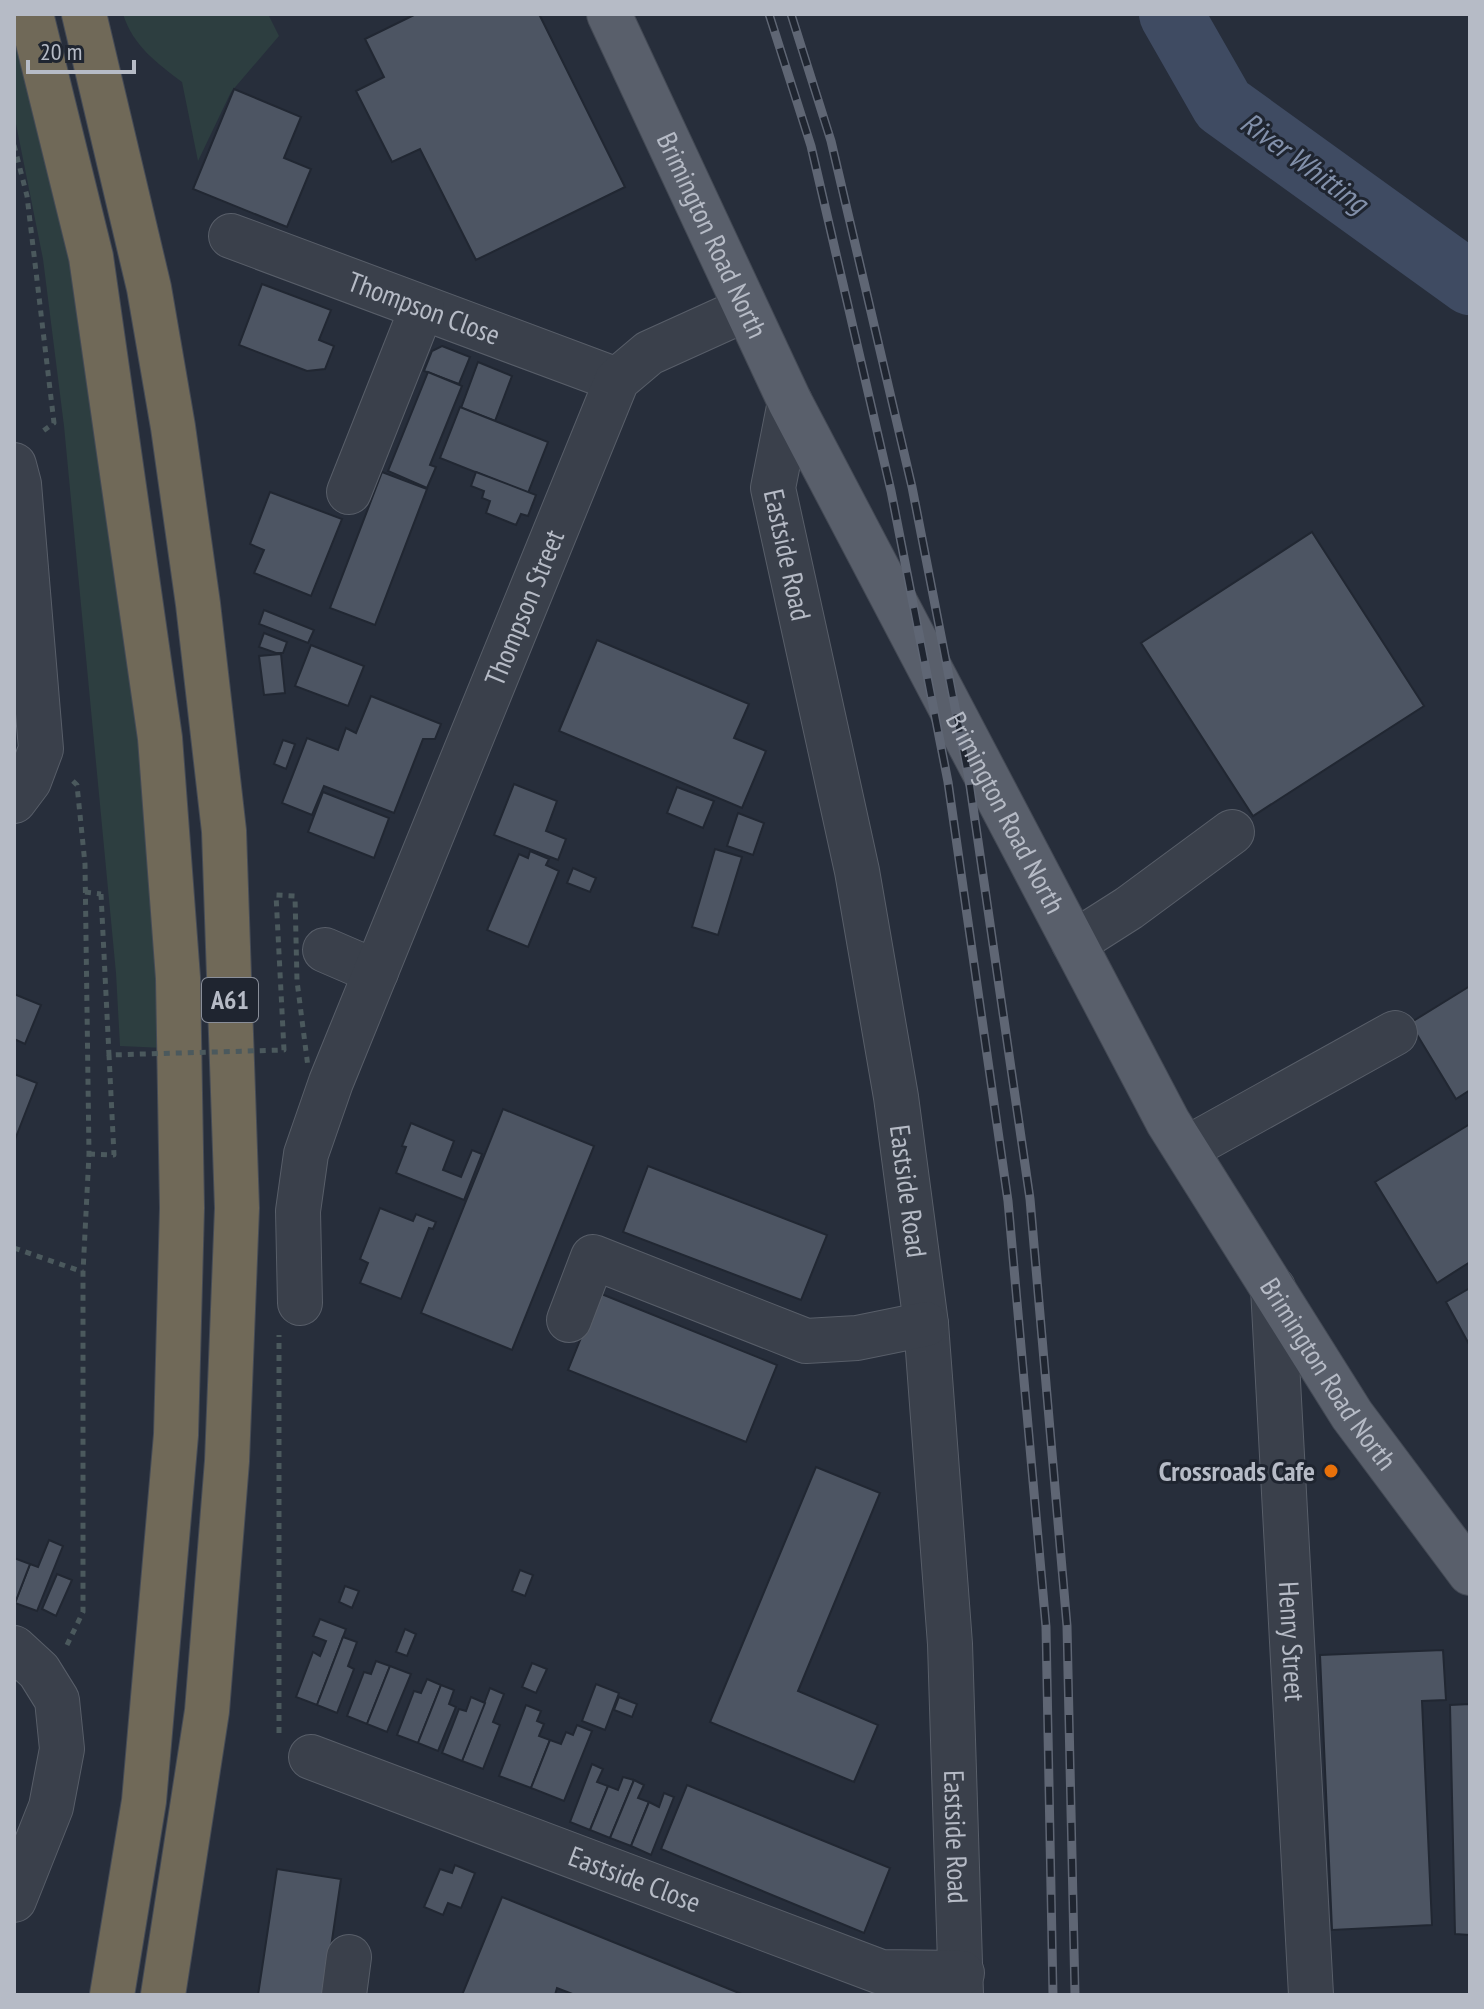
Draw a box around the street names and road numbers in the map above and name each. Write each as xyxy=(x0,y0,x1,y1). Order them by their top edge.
street label: Brimington Road North xyxy=(649,126,776,344)
street label: Thompson Close xyxy=(343,262,505,353)
street label: Eastside Road xyxy=(756,486,820,624)
street label: Thompson Street xyxy=(475,524,572,691)
street label: Brimington Road North xyxy=(938,705,1074,920)
road number: A61 xyxy=(202,978,258,1022)
street label: Eastside Road xyxy=(882,1122,936,1260)
street label: Brimington Road North xyxy=(1252,1270,1406,1477)
street label: Henry Street xyxy=(1271,1580,1314,1703)
street label: Eastside Road xyxy=(936,1770,977,1904)
street label: Eastside Close xyxy=(564,1837,706,1920)

